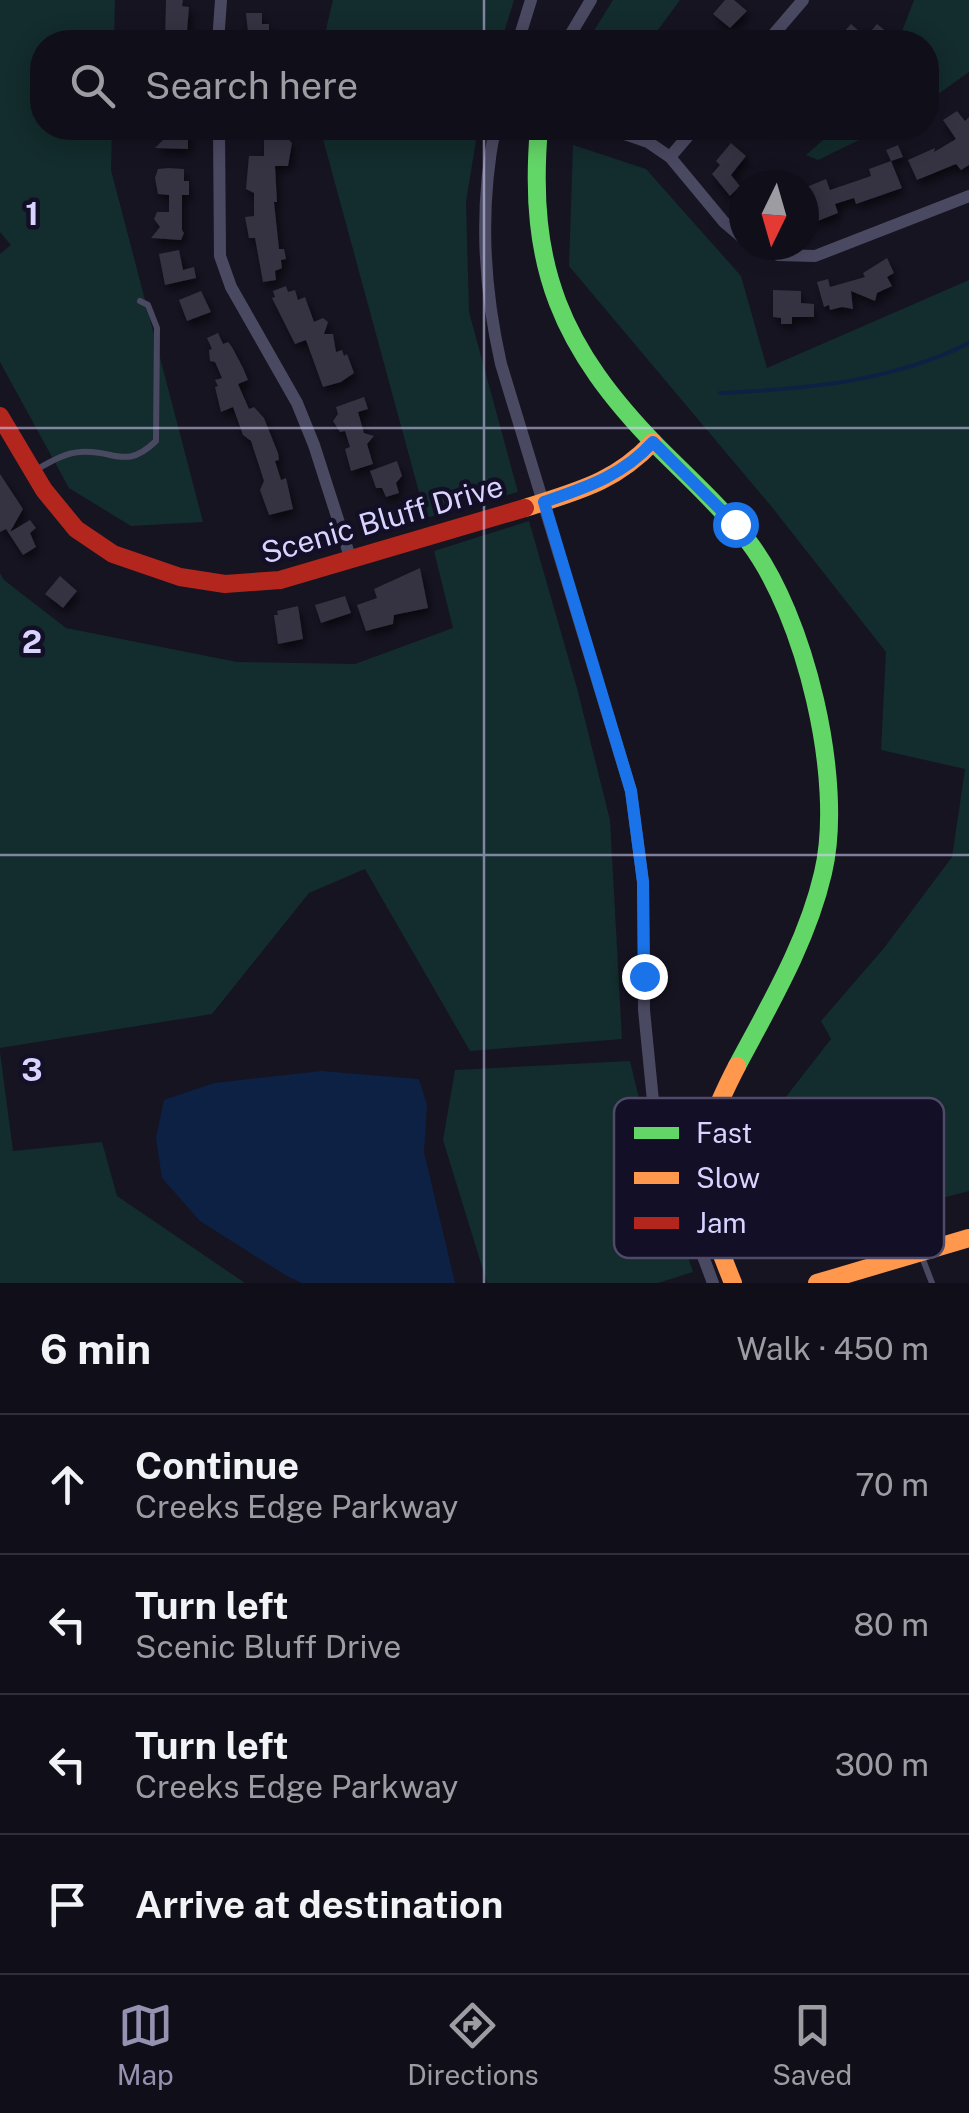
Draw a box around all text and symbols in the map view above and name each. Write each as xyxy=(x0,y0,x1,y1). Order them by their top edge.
search box xyxy=(30,30,939,140)
icon: search xyxy=(65,58,120,113)
text: Search here xyxy=(145,63,358,108)
north arrow xyxy=(729,170,819,260)
text: 1 xyxy=(25,195,39,232)
street label: Scenic Bluff Drive xyxy=(257,467,507,571)
route start xyxy=(713,502,759,548)
text: 2 xyxy=(22,623,42,660)
route end xyxy=(622,954,668,1000)
text: 3 xyxy=(21,1051,43,1088)
legend xyxy=(614,1098,944,1258)
text: Fast xyxy=(696,1116,752,1149)
text: Slow xyxy=(696,1161,760,1194)
text: Jam xyxy=(696,1206,747,1239)
text: 6 min xyxy=(40,1324,151,1373)
text: Walk · 450 m xyxy=(737,1330,929,1367)
text: Continue xyxy=(135,1443,299,1488)
icon: ahead xyxy=(40,1457,95,1512)
text: 70 m xyxy=(855,1466,929,1503)
text: Creeks Edge Parkway xyxy=(135,1488,458,1525)
text: Turn left xyxy=(135,1583,289,1628)
icon: left xyxy=(40,1597,95,1652)
text: 80 m xyxy=(853,1606,929,1643)
text: Scenic Bluff Drive xyxy=(135,1628,401,1665)
text: Turn left xyxy=(135,1723,289,1768)
icon: left xyxy=(40,1737,95,1792)
text: 300 m xyxy=(835,1746,929,1783)
text: Creeks Edge Parkway xyxy=(135,1768,458,1805)
icon: arrive xyxy=(40,1877,95,1932)
text: Arrive at destination xyxy=(135,1882,503,1927)
tab: Map xyxy=(117,1998,174,2091)
tab: Directions xyxy=(407,1998,539,2091)
tab: Saved xyxy=(772,1998,852,2091)

